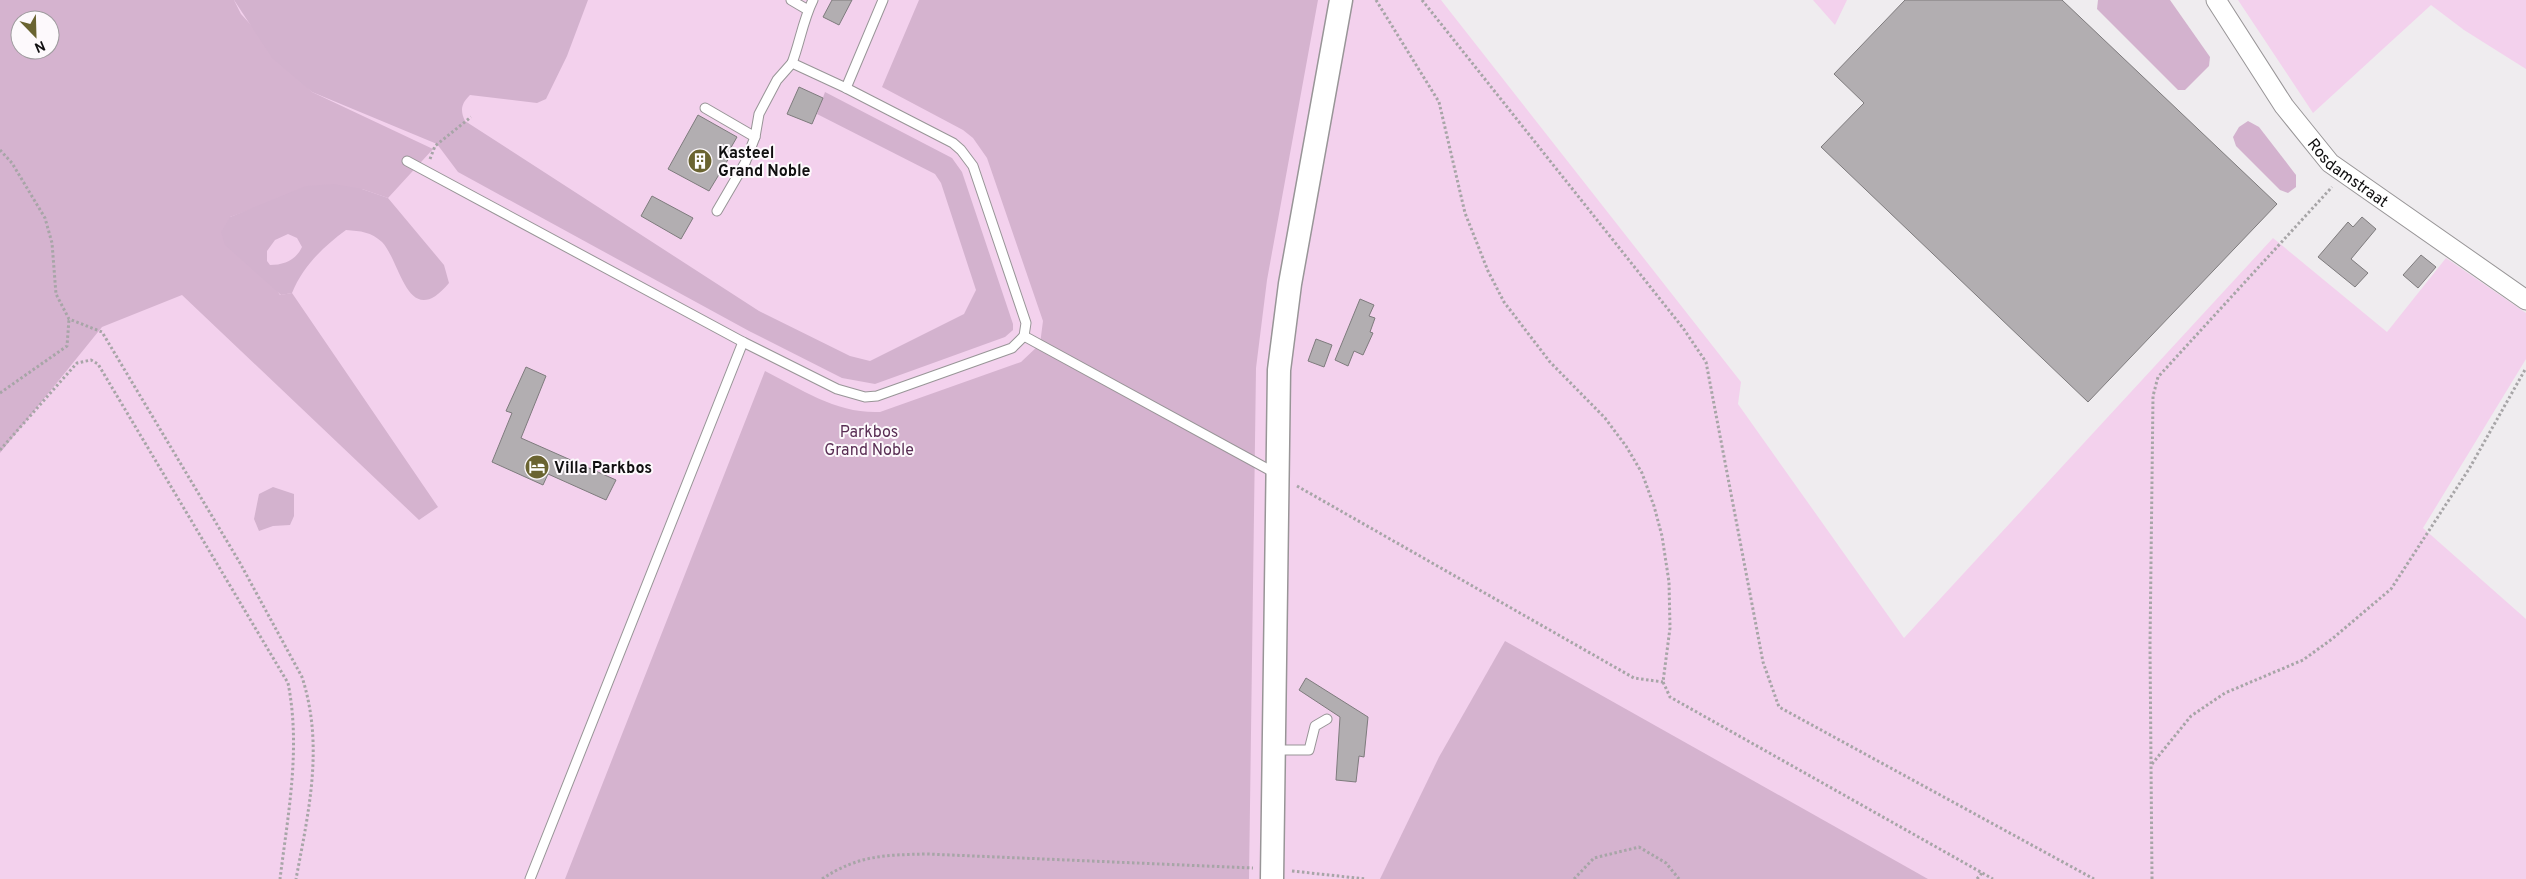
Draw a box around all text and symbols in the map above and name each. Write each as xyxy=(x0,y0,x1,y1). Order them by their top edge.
north arrow xyxy=(10,10,60,60)
text: N xyxy=(32,36,47,55)
street label: Rosdamstraat xyxy=(2302,135,2391,213)
place label: Kasteel Grand Noble xyxy=(718,144,811,182)
building icon: Kasteel Grand Noble xyxy=(687,148,713,174)
park label: Parkbos Grand Noble xyxy=(824,423,914,461)
hotel icon: Villa Parkbos xyxy=(524,454,550,480)
place label: Villa Parkbos xyxy=(554,459,652,479)

